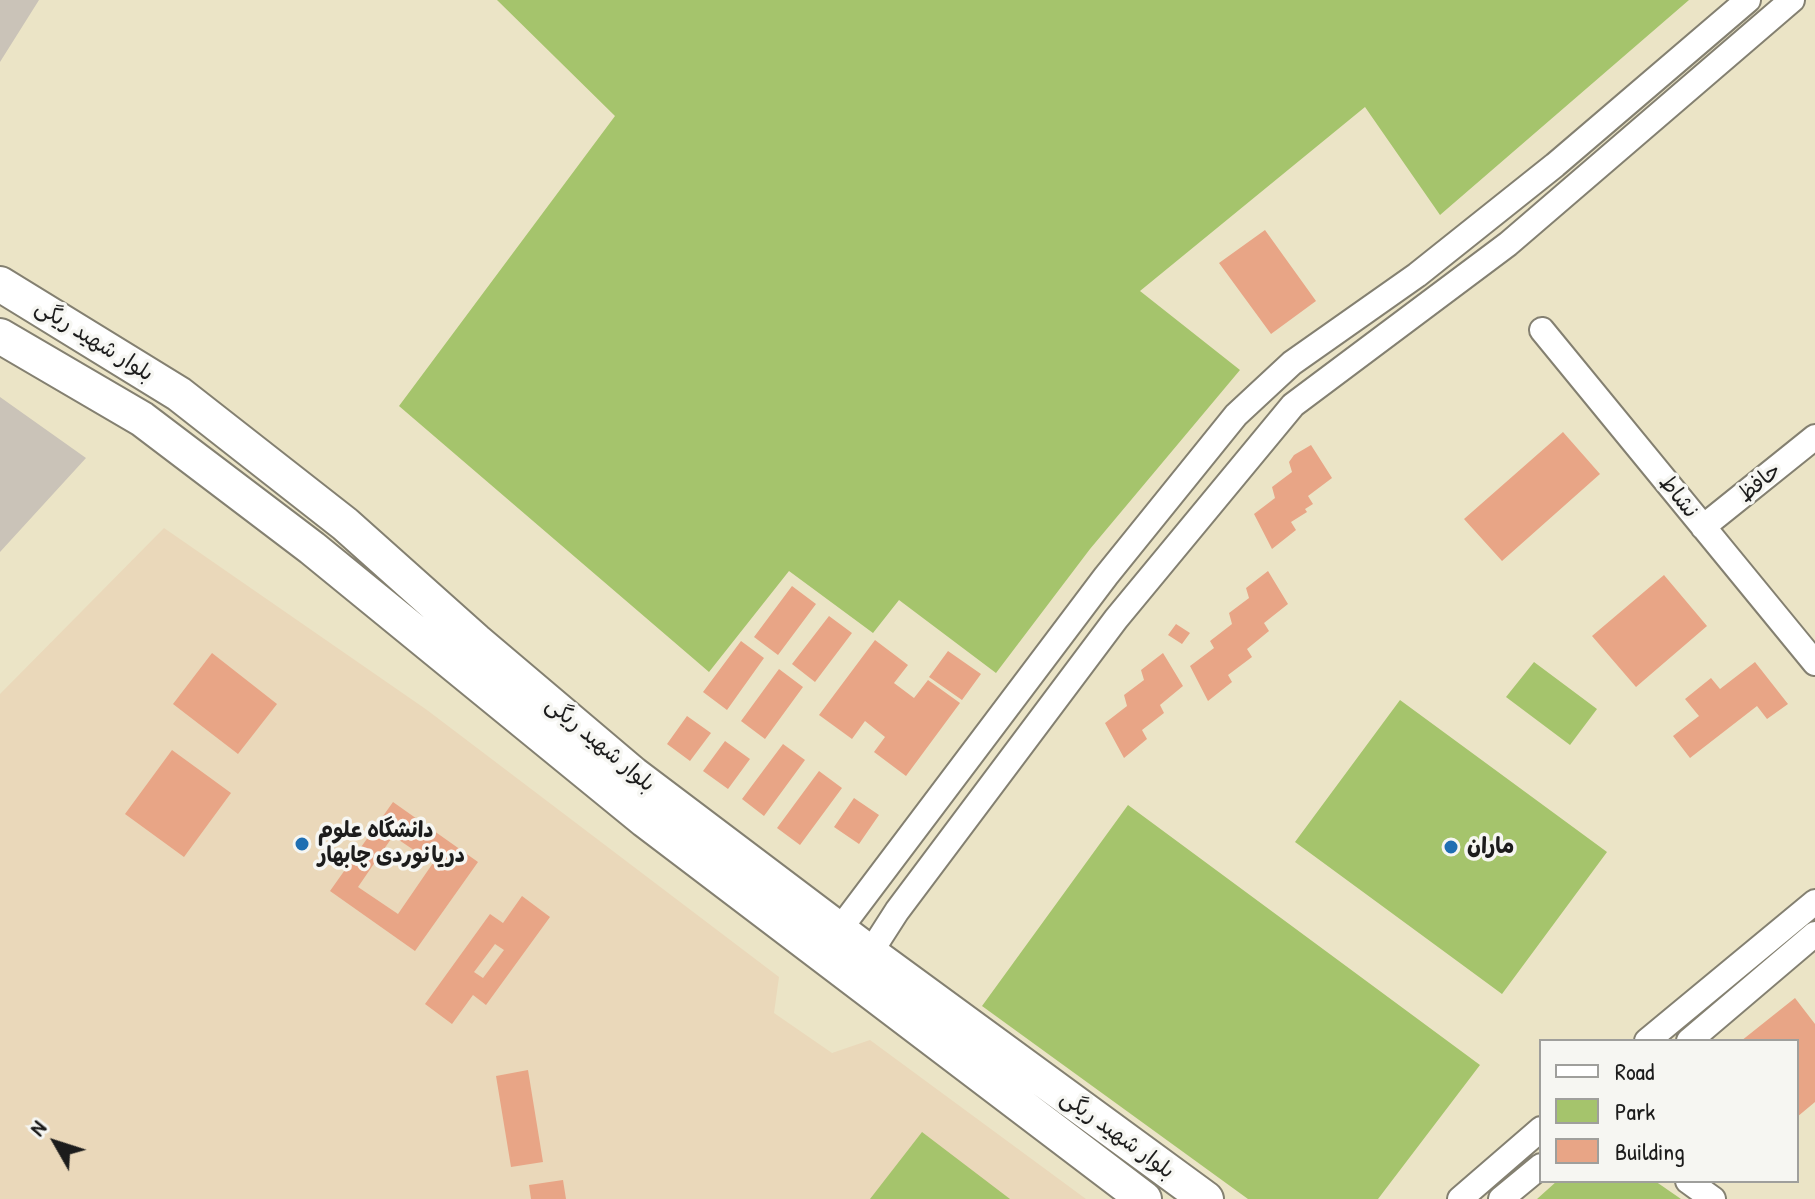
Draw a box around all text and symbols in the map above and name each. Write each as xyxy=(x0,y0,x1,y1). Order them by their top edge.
street label: بلوار شهید ریگی xyxy=(30,294,158,388)
street label: حافظ xyxy=(1733,457,1787,509)
street label: نشاط xyxy=(1653,470,1703,524)
street label: بلوار شهید ریگی xyxy=(540,692,660,798)
place label: دانشگاه علوم دریانوردی چابهار xyxy=(318,818,465,870)
place label: ماران xyxy=(1467,834,1514,860)
marker: دانشگاه علوم دریانوردی چابهار xyxy=(293,835,311,853)
marker: ماران xyxy=(1442,838,1460,856)
legend xyxy=(1539,1039,1799,1183)
text: Road xyxy=(1615,1055,1654,1087)
street label: بلوار شهید ریگی xyxy=(1055,1085,1179,1185)
text: Park xyxy=(1615,1095,1655,1127)
north arrow xyxy=(16,1103,96,1183)
text: N xyxy=(22,1114,53,1142)
text: Building xyxy=(1615,1135,1685,1167)

